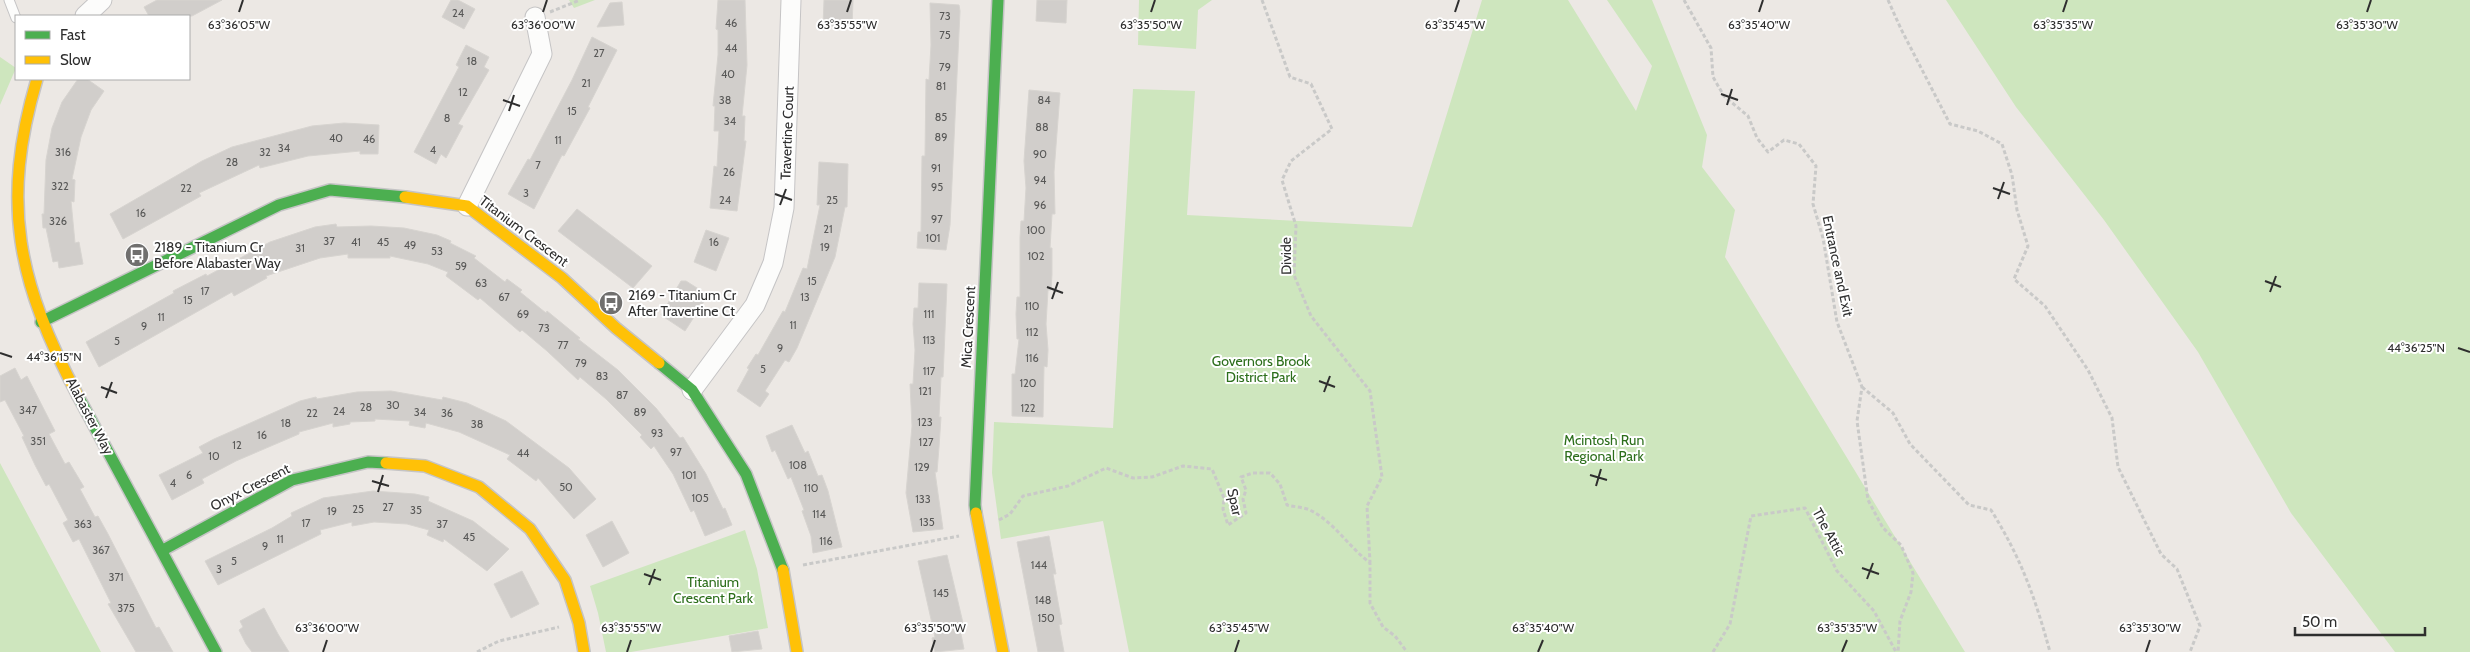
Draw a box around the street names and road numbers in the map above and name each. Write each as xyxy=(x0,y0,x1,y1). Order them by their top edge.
street label: Travertine Court xyxy=(776,86,798,180)
street label: Titanium Crescent xyxy=(476,192,572,271)
street label: Entrance and Exit xyxy=(1818,214,1858,319)
street label: Divide xyxy=(1277,237,1295,275)
street label: Mica Crescent xyxy=(957,285,979,368)
street label: Alabaster Way xyxy=(62,374,118,458)
street label: Onyx Crescent xyxy=(207,459,293,515)
street label: Spar xyxy=(1223,487,1247,518)
street label: The Attic xyxy=(1808,505,1850,559)

